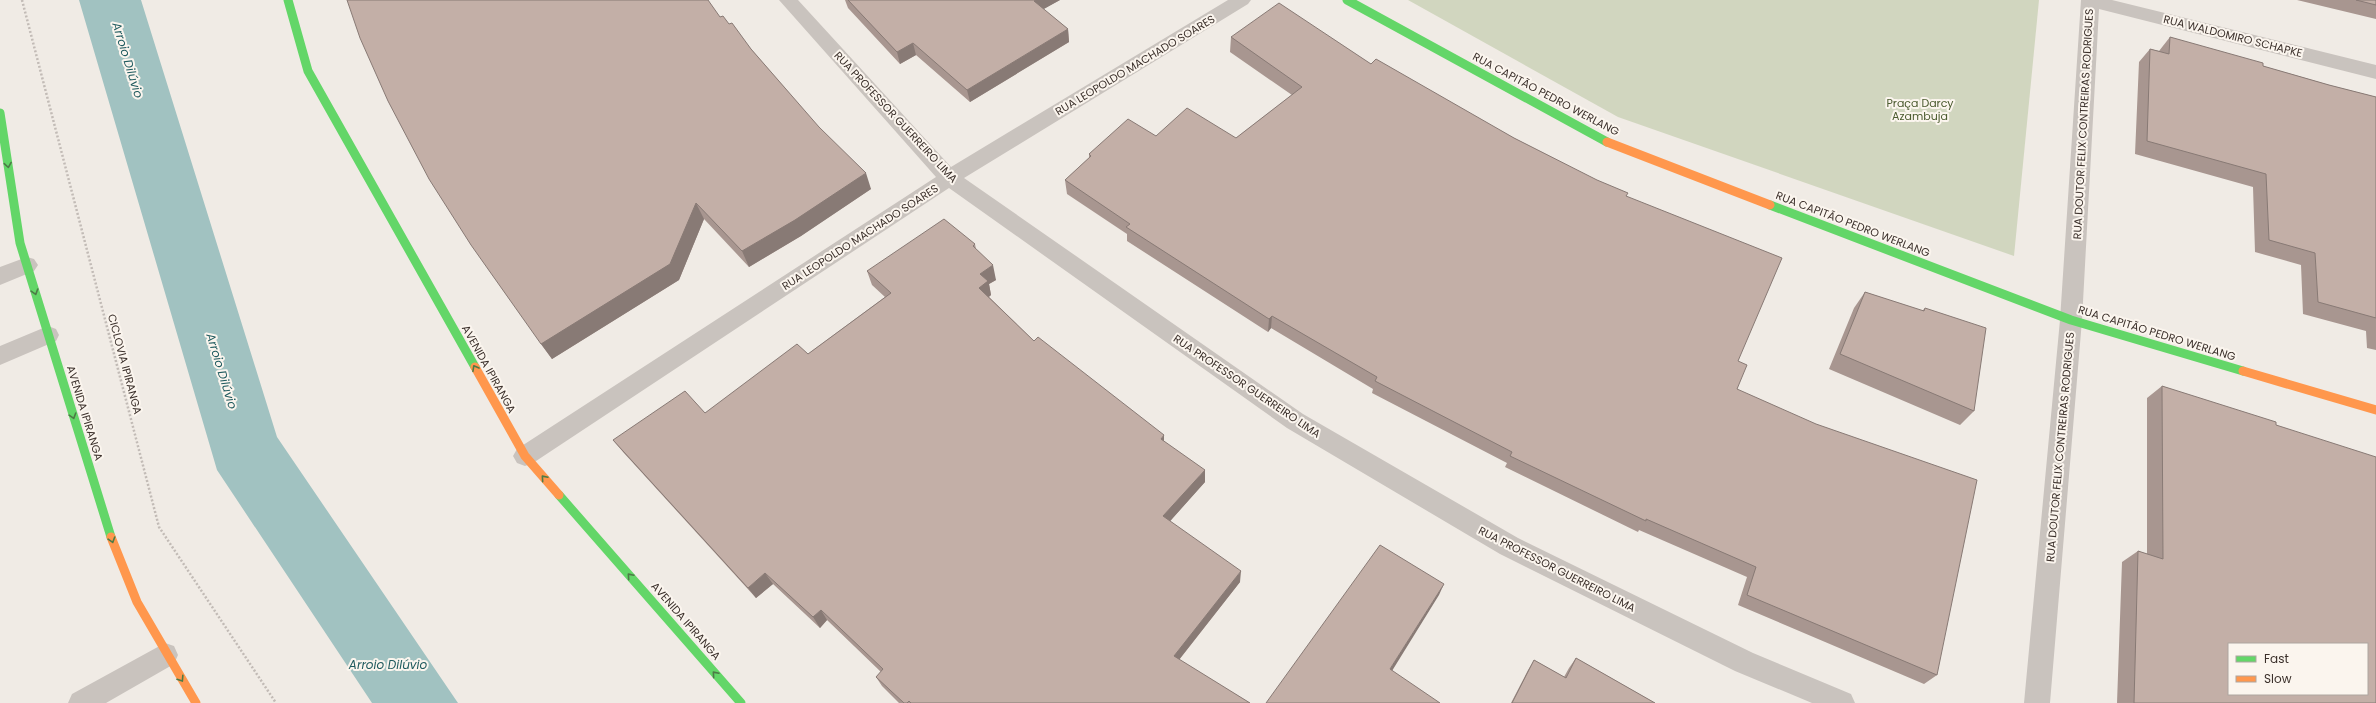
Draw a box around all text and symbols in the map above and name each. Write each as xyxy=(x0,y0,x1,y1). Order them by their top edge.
street label: RUA DOUTOR FELIX CONTREIRAS RODRIGUES xyxy=(2069,8,2097,240)
street label: RUA LEOPOLDO MACHADO SOARES xyxy=(1052,11,1218,119)
street label: RUA WALDOMIRO SCHAPKE xyxy=(2162,11,2304,61)
water label: Arroio Dilúvio xyxy=(108,19,148,100)
street label: RUA PROFESSOR GUERREIRO LIMA xyxy=(831,48,962,187)
street label: RUA CAPITÃO PEDRO WERLANG xyxy=(1470,48,1623,140)
park label: Praça Darcy Azambuja xyxy=(1886,95,1954,124)
one-way arrow xyxy=(3,162,12,168)
street label: RUA LEOPOLDO MACHADO SOARES xyxy=(779,180,941,294)
street label: RUA CAPITÃO PEDRO WERLANG xyxy=(1774,187,1933,261)
one-way arrow xyxy=(30,288,39,295)
street label: RUA CAPITÃO PEDRO WERLANG xyxy=(2076,301,2238,365)
street label: CICLOVIA IPIRANGA xyxy=(104,312,146,416)
street label: AVENIDA IPIRANGA xyxy=(458,322,520,417)
water label: Arroio Dilúvio xyxy=(202,330,242,411)
street label: RUA PROFESSOR GUERREIRO LIMA xyxy=(1170,331,1324,442)
street label: RUA DOUTOR FELIX CONTREIRAS RODRIGUES xyxy=(2042,331,2078,563)
street label: AVENIDA IPIRANGA xyxy=(63,363,107,463)
one-way arrow xyxy=(473,365,480,373)
one-way arrow xyxy=(69,413,77,420)
one-way arrow xyxy=(542,476,549,483)
street label: RUA PROFESSOR GUERREIRO LIMA xyxy=(1476,522,1639,616)
one-way arrow xyxy=(107,537,116,544)
one-way arrow xyxy=(627,573,634,581)
street label: AVENIDA IPIRANGA xyxy=(648,579,725,664)
legend xyxy=(2228,643,2368,695)
text: Fast xyxy=(2264,650,2289,667)
water label: Arroio Dilúvio xyxy=(348,656,427,673)
text: Slow xyxy=(2264,670,2292,687)
one-way arrow xyxy=(713,671,720,678)
one-way arrow xyxy=(176,675,183,682)

